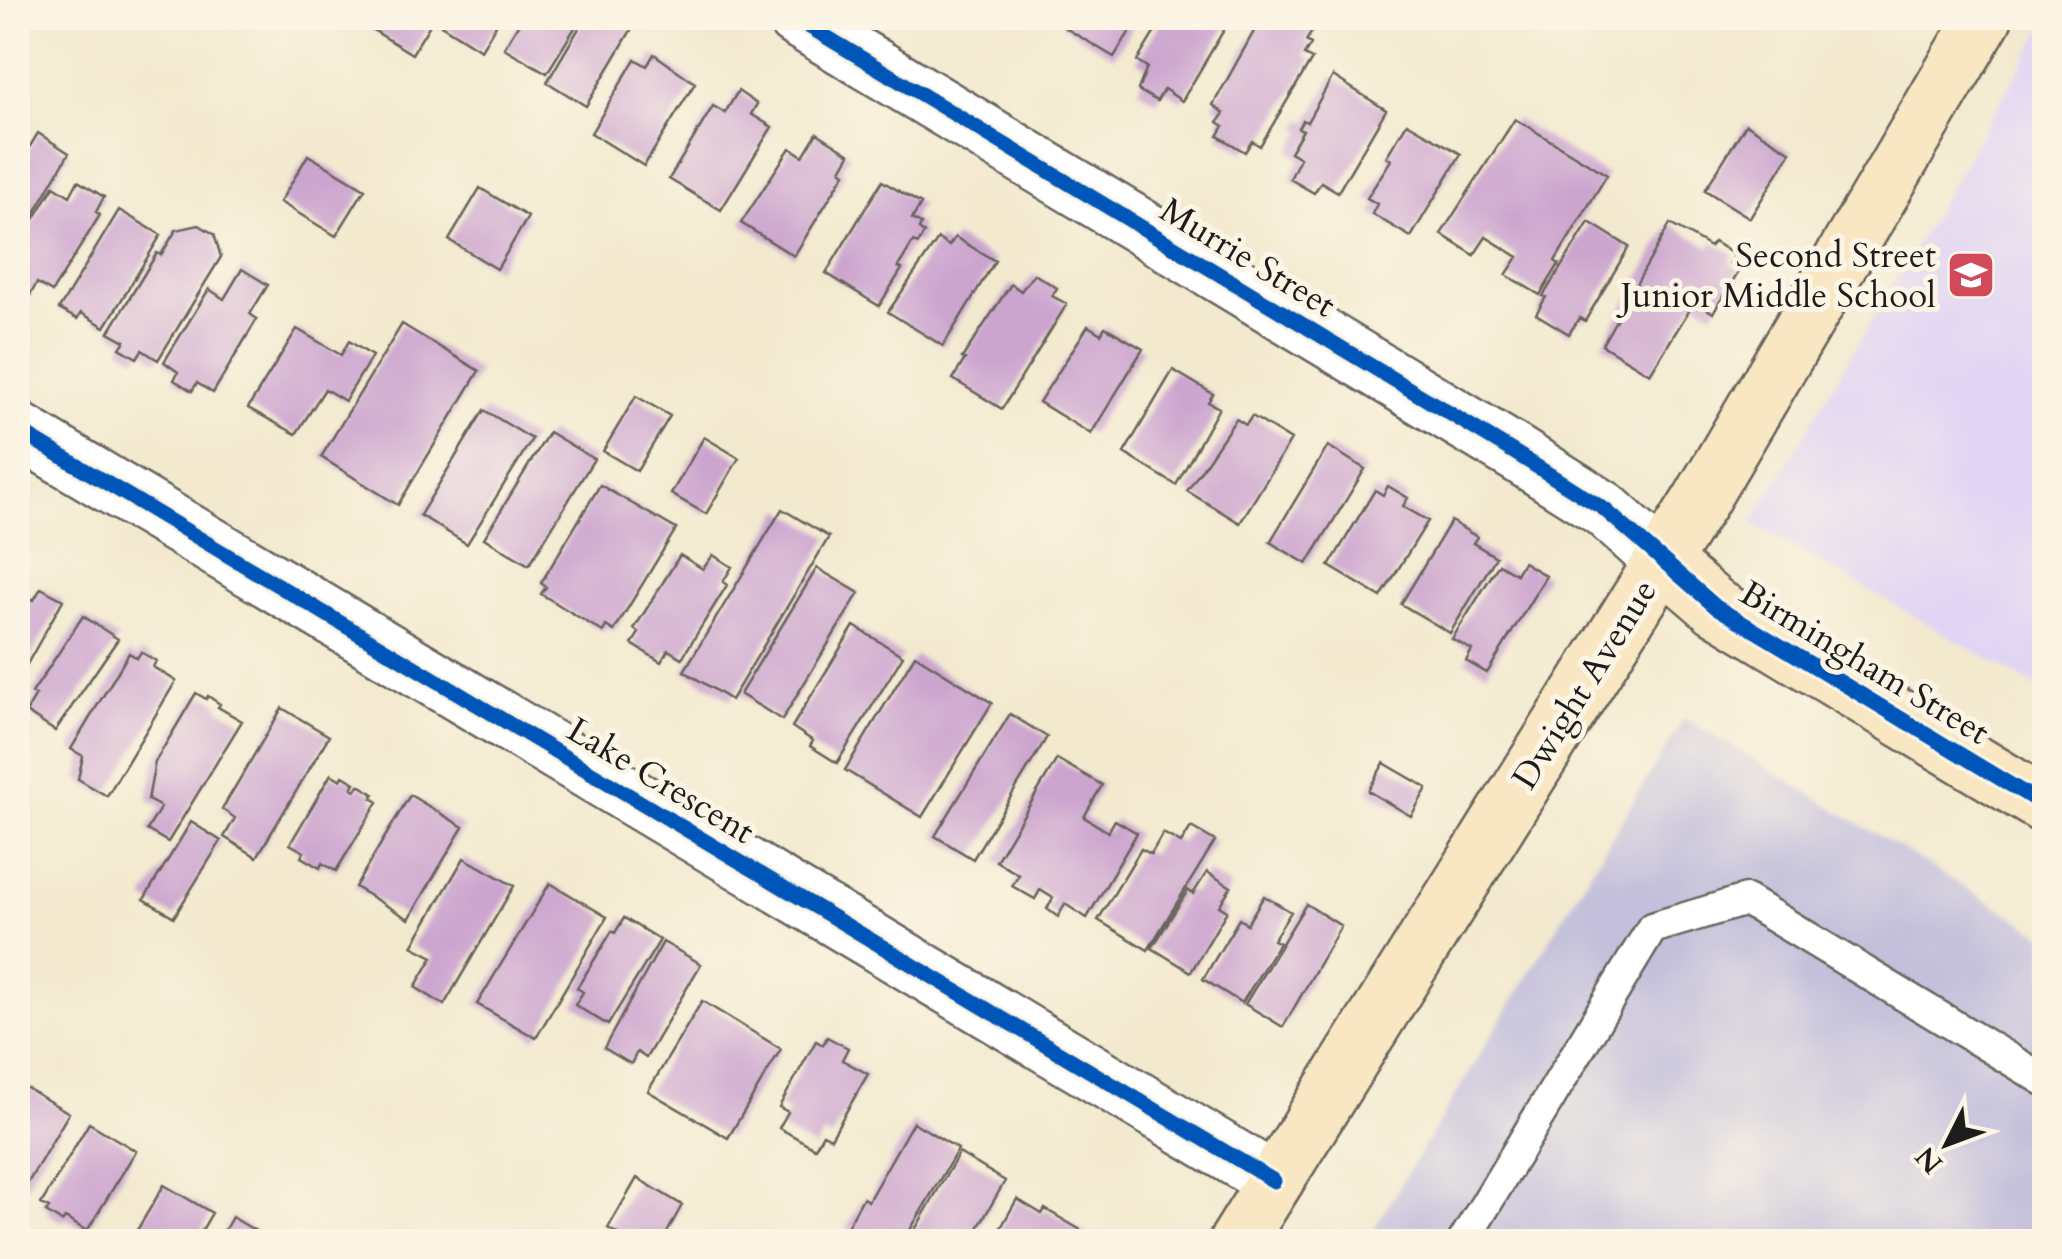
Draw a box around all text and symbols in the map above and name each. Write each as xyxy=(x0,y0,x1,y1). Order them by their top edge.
street label: Murrie Street xyxy=(1151,187,1344,329)
place label: Second Street Junior Middle School xyxy=(1615,232,1936,320)
school or university icon: Second Street Junior Middle School xyxy=(1945,249,1997,301)
street label: Birmingham Street xyxy=(1731,569,1998,756)
street label: Dwight Avenue xyxy=(1501,570,1669,799)
street label: Lake Crescent xyxy=(558,706,763,856)
north arrow xyxy=(1897,1094,1997,1194)
text: N xyxy=(1907,1138,1951,1182)

